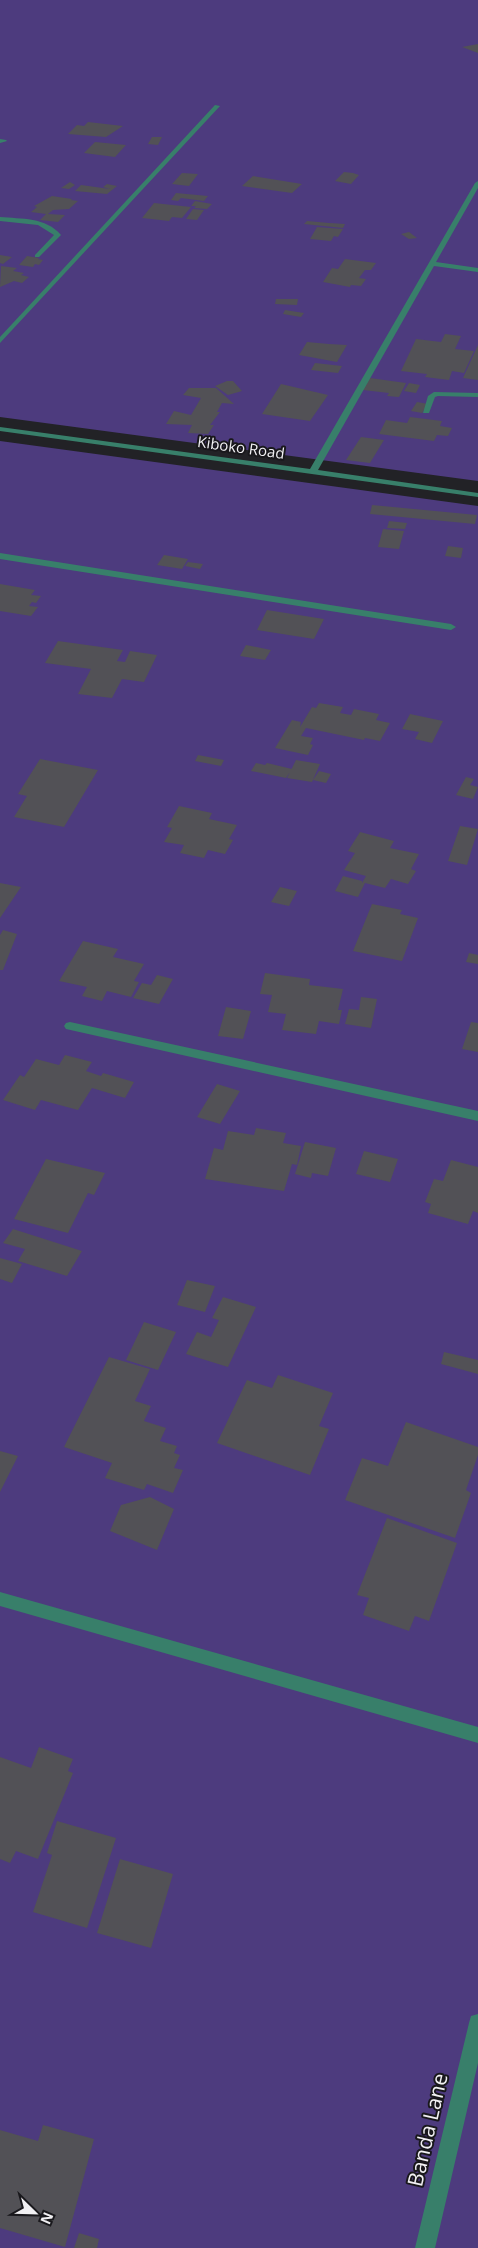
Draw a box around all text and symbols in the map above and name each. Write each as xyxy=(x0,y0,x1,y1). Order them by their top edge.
street label: Kiboko Road xyxy=(196,431,286,463)
street label: Banda Lane xyxy=(400,2070,454,2189)
north arrow xyxy=(10,2188,60,2238)
text: N xyxy=(36,2209,58,2227)

